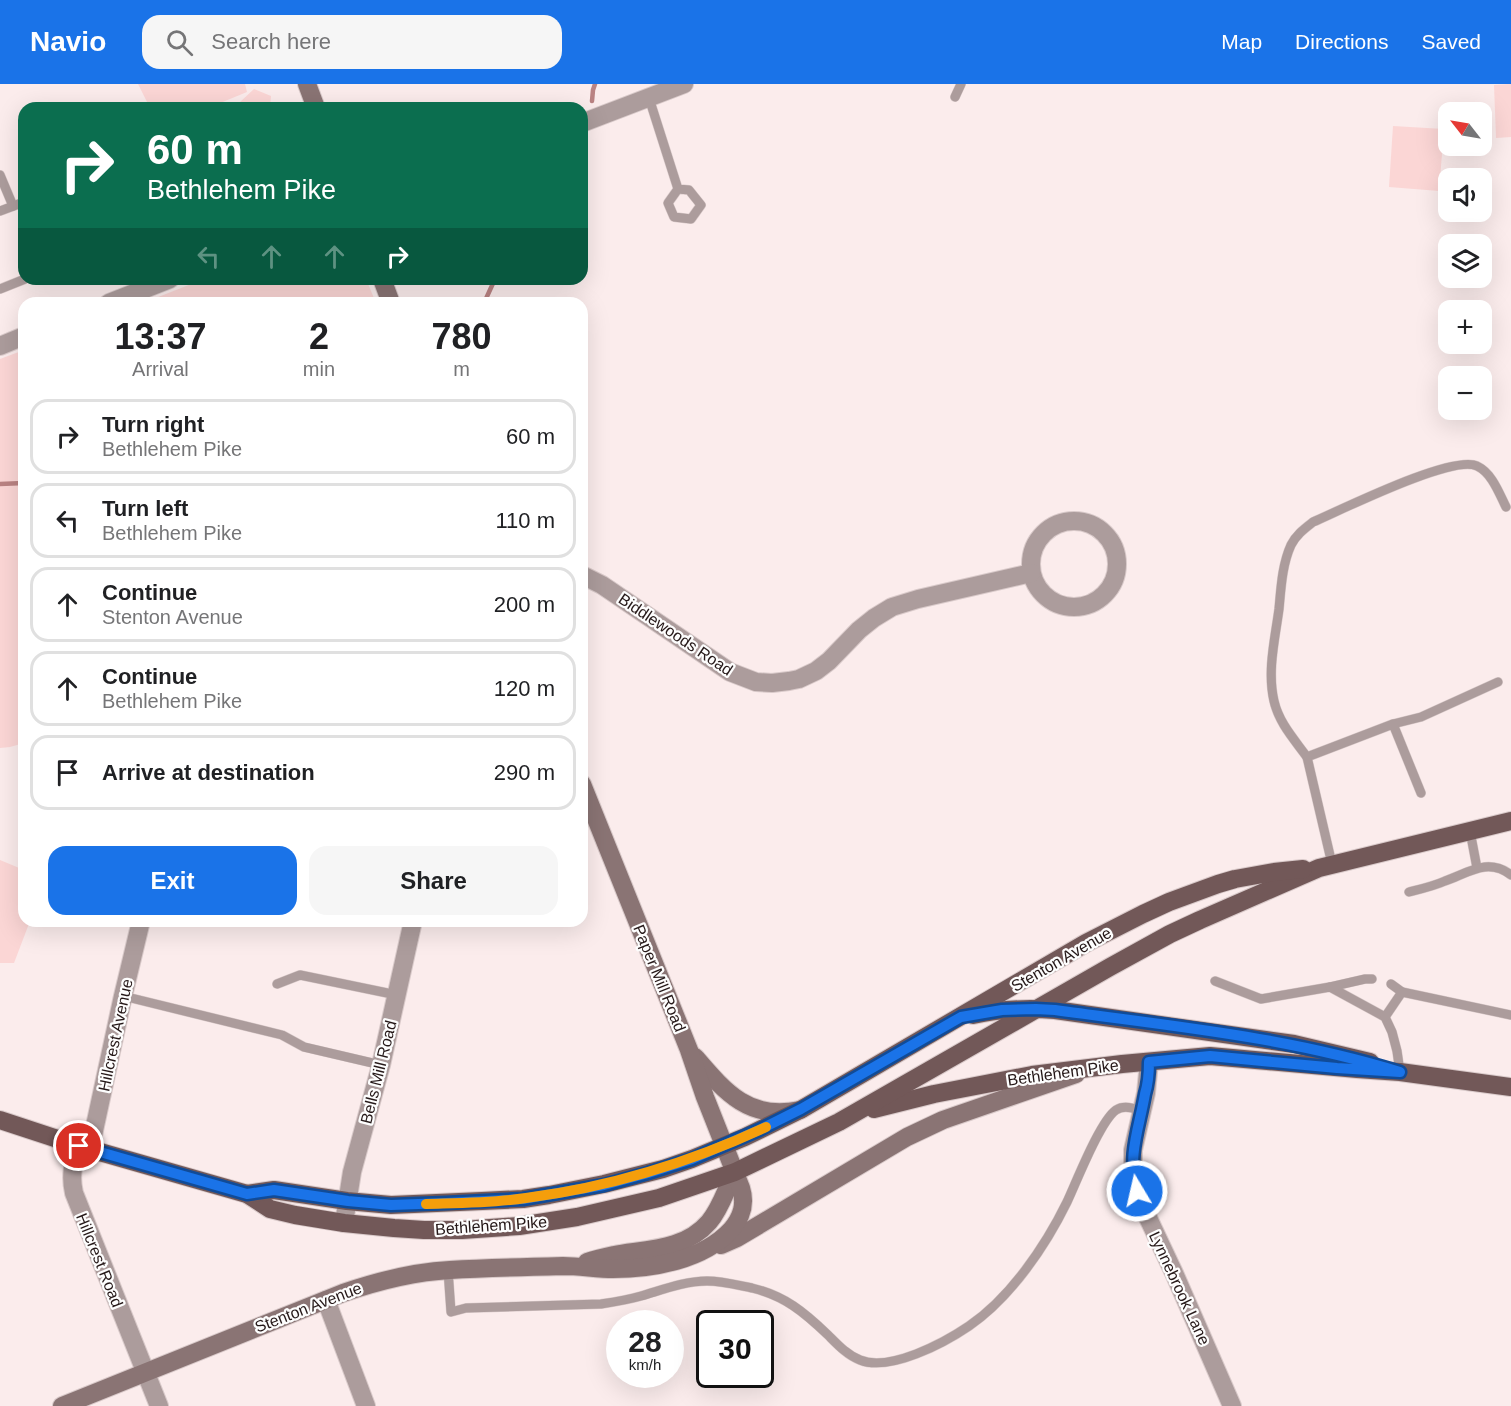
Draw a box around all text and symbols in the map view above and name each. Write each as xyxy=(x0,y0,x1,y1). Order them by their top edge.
search box xyxy=(142,15,562,69)
text: Navio xyxy=(30,26,106,57)
icon: search xyxy=(163,26,196,59)
text: Search here xyxy=(211,29,331,54)
text: Map xyxy=(1221,30,1262,53)
text: Directions xyxy=(1295,30,1388,53)
text: Saved xyxy=(1421,30,1481,53)
north arrow xyxy=(1438,102,1492,156)
map controls xyxy=(1438,102,1492,420)
icon: right xyxy=(48,126,126,204)
text: 60 m xyxy=(147,126,243,173)
button: sound xyxy=(1438,168,1492,222)
text: Bethlehem Pike xyxy=(147,175,336,205)
button: layers xyxy=(1438,234,1492,288)
icon: left xyxy=(192,240,225,273)
icon: ahead xyxy=(255,240,288,273)
icon: ahead xyxy=(318,240,351,273)
icon: right xyxy=(381,240,414,273)
button: + xyxy=(1438,300,1492,354)
text: 13:37 xyxy=(114,316,206,357)
text: 2 xyxy=(309,316,329,357)
text: 780 xyxy=(431,316,492,357)
text: Arrival xyxy=(132,358,189,380)
text: min xyxy=(303,358,335,380)
text: m xyxy=(453,358,470,380)
button: − xyxy=(1438,366,1492,420)
text: Turn right xyxy=(102,412,204,437)
icon: right xyxy=(51,420,84,453)
text: 60 m xyxy=(506,424,555,449)
text: Bethlehem Pike xyxy=(102,438,242,460)
text: Turn left xyxy=(102,496,188,521)
icon: left xyxy=(51,504,84,537)
text: 110 m xyxy=(495,508,555,533)
text: Bethlehem Pike xyxy=(102,522,242,544)
text: Continue xyxy=(102,580,197,605)
icon: ahead xyxy=(51,588,84,621)
street label: Biddlewoods Road xyxy=(616,590,736,679)
text: 200 m xyxy=(494,592,555,617)
text: Stenton Avenue xyxy=(102,606,243,628)
text: Continue xyxy=(102,664,197,689)
icon: ahead xyxy=(51,672,84,705)
text: 120 m xyxy=(494,676,555,701)
text: Bethlehem Pike xyxy=(102,690,242,712)
icon: arrive xyxy=(51,756,84,789)
text: Arrive at destination xyxy=(102,760,315,785)
text: 290 m xyxy=(494,760,555,785)
button: Exit xyxy=(48,846,297,915)
button: Share xyxy=(309,846,558,915)
street label: Paper Mill Road xyxy=(630,922,689,1034)
street label: Stenton Avenue xyxy=(1008,924,1114,995)
street label: Hillcrest Avenue xyxy=(95,977,136,1093)
street label: Bells Mill Road xyxy=(357,1019,400,1126)
street label: Bethlehem Pike xyxy=(1006,1056,1120,1089)
pin xyxy=(53,1120,104,1171)
icon: arrive xyxy=(62,1129,95,1162)
position arrow xyxy=(1105,1159,1169,1223)
street label: Hillcrest Road xyxy=(73,1211,126,1310)
street label: Bethlehem Pike xyxy=(435,1213,548,1238)
street label: Lynnebrook Lane xyxy=(1146,1229,1213,1348)
street label: Stenton Avenue xyxy=(253,1279,364,1336)
speed limit sign: 30 xyxy=(696,1310,774,1388)
text: 28 xyxy=(628,1325,662,1358)
text: km/h xyxy=(629,1356,661,1373)

